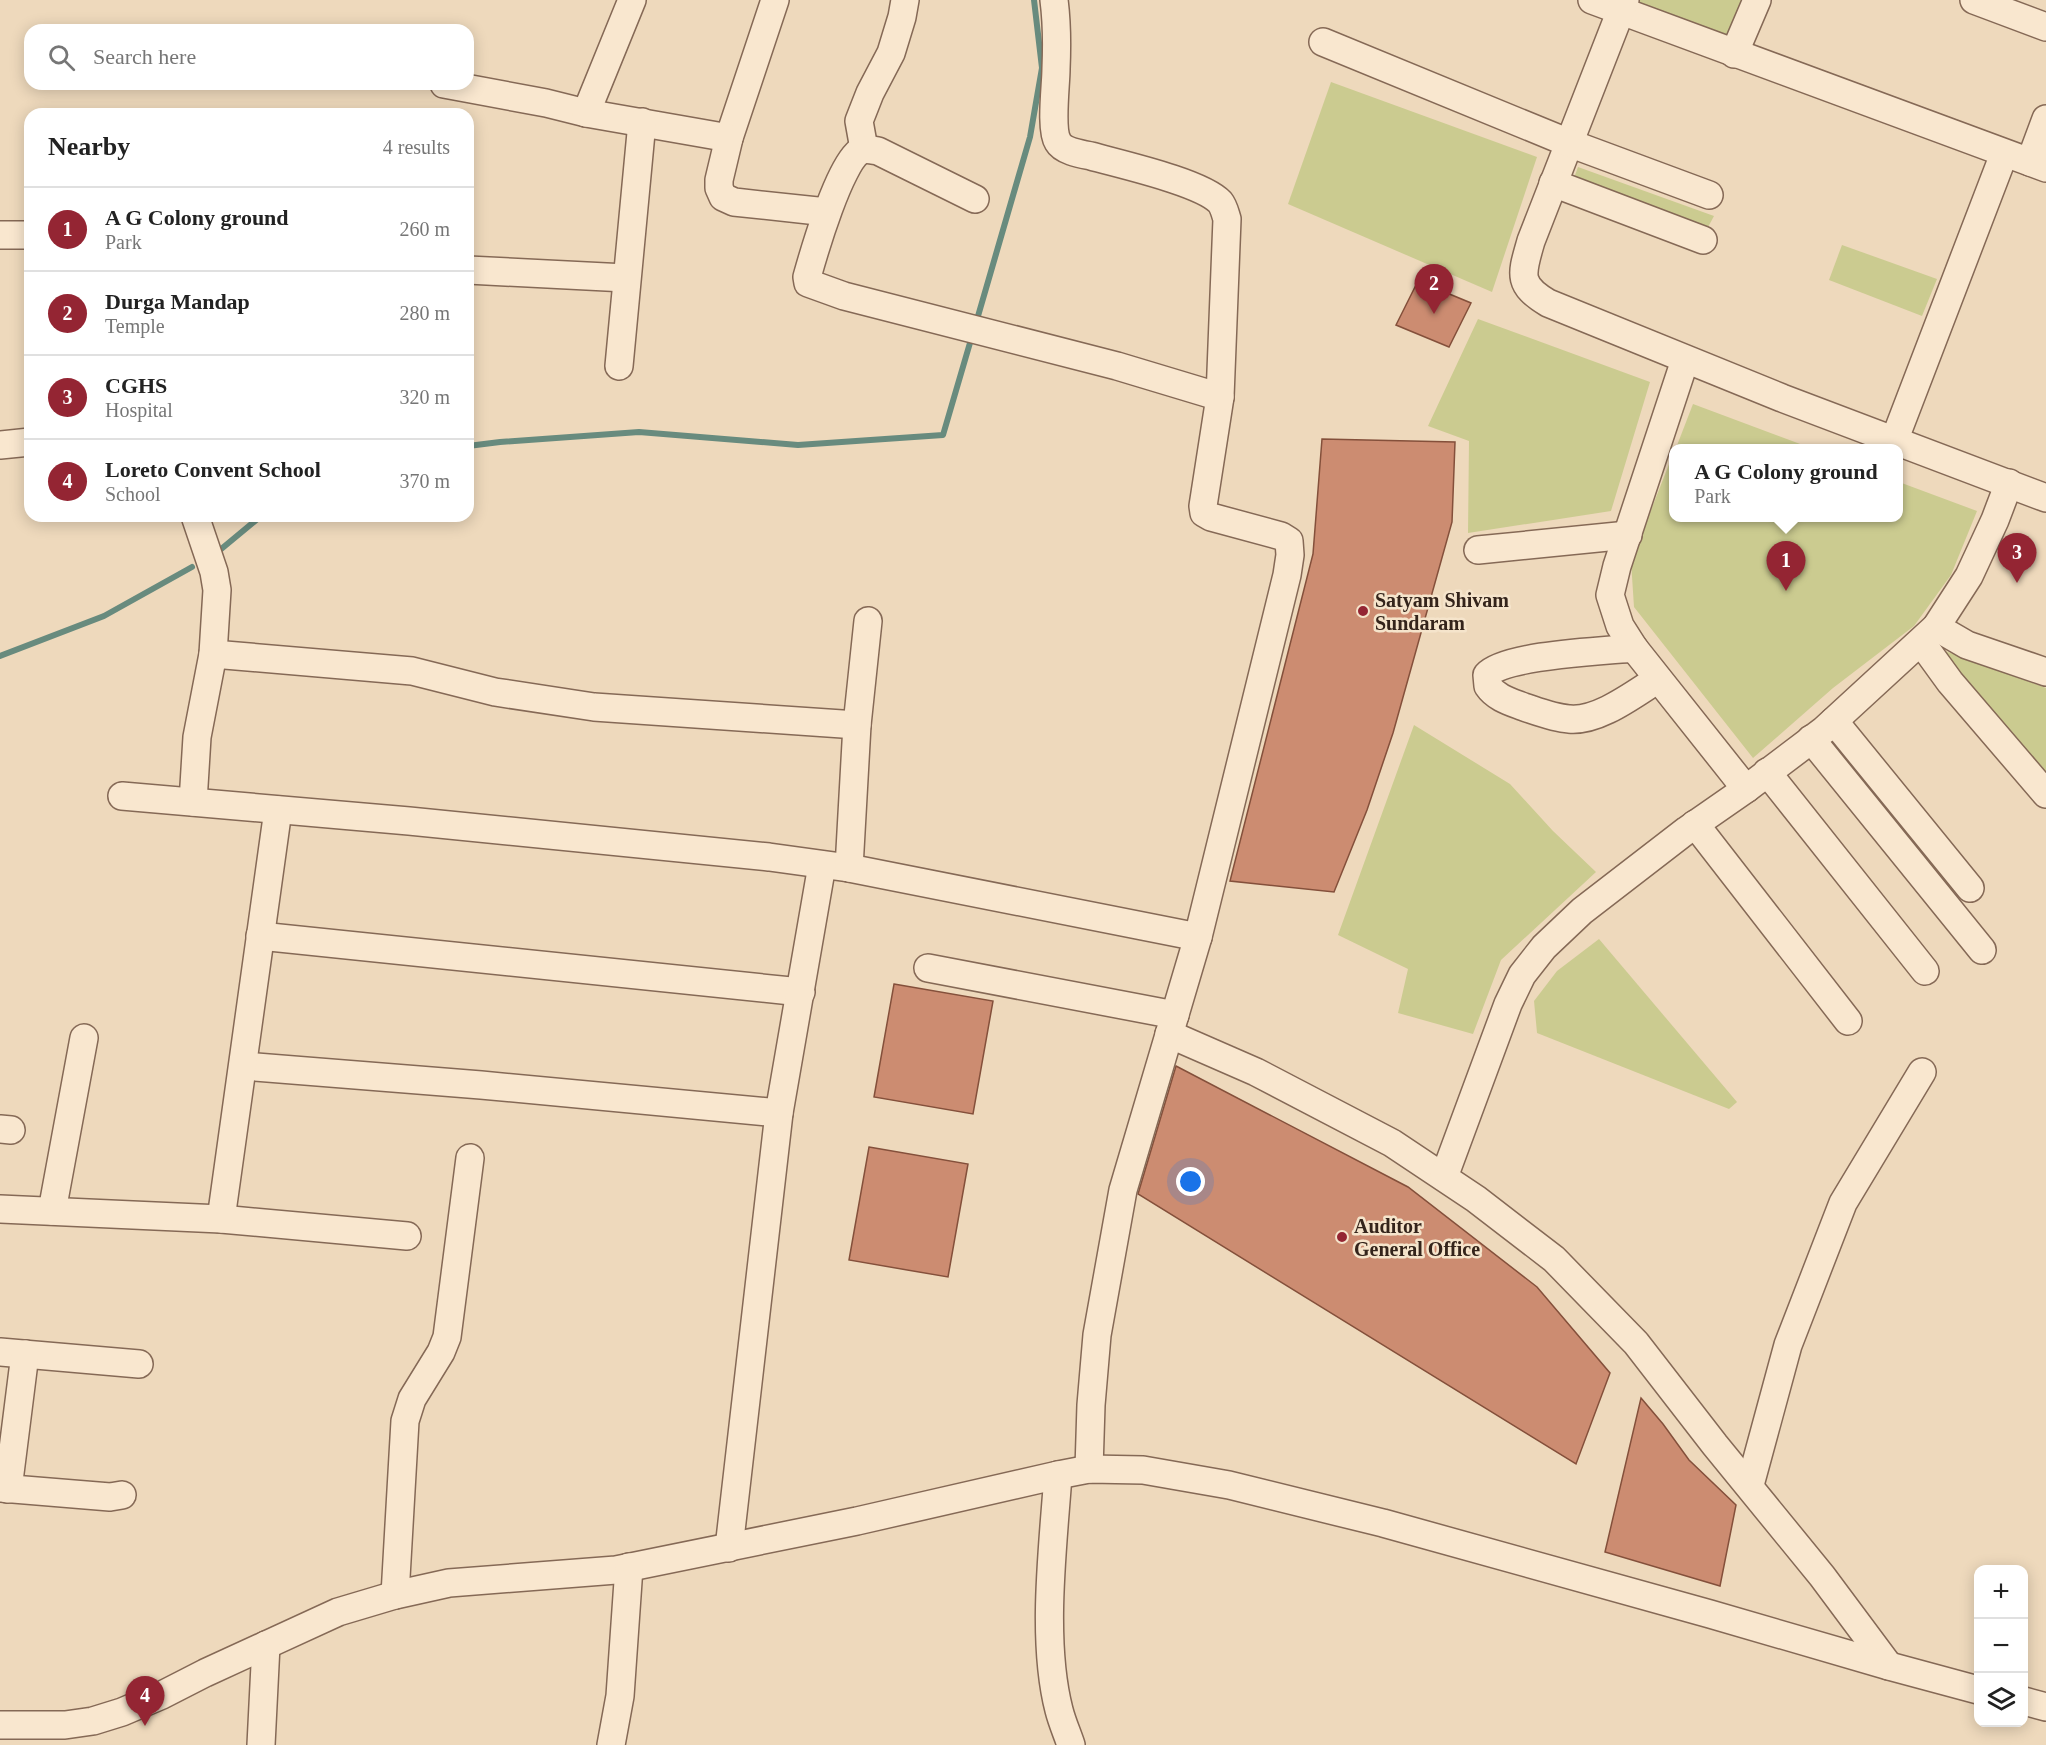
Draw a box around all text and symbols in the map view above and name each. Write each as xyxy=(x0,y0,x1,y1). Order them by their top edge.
search box xyxy=(24,24,474,90)
icon: search xyxy=(45,41,78,74)
text: Search here xyxy=(93,44,196,69)
text: Nearby xyxy=(48,132,130,161)
text: 4 results xyxy=(383,136,450,158)
text: A G Colony ground xyxy=(105,205,289,230)
text: 1 xyxy=(63,218,73,240)
text: 260 m xyxy=(399,218,450,240)
text: Park xyxy=(105,231,142,253)
pin: 2 xyxy=(1414,264,1454,314)
text: Durga Mandap xyxy=(105,289,250,314)
text: 2 xyxy=(63,302,73,324)
text: 280 m xyxy=(399,302,450,324)
text: Temple xyxy=(105,315,165,337)
text: CGHS xyxy=(105,373,167,398)
text: 3 xyxy=(63,386,73,408)
text: 320 m xyxy=(399,386,450,408)
text: Hospital xyxy=(105,399,173,421)
popup xyxy=(1669,444,1903,522)
text: Loreto Convent School xyxy=(105,457,321,482)
text: A G Colony ground xyxy=(1694,459,1878,484)
text: 4 xyxy=(63,470,73,492)
text: 370 m xyxy=(399,470,450,492)
text: School xyxy=(105,483,161,505)
text: Park xyxy=(1694,485,1731,507)
pin: 3 xyxy=(1998,534,2036,583)
pin: 1 xyxy=(1766,542,1806,591)
place label: Satyam Shivam Sundaram xyxy=(1375,589,1509,634)
marker: Satyam Shivam Sundaram xyxy=(1356,604,1370,618)
your location xyxy=(1176,1167,1205,1196)
place label: Auditor General Office xyxy=(1354,1215,1480,1260)
marker: Auditor General Office xyxy=(1335,1230,1349,1244)
map controls xyxy=(1974,1565,2028,1727)
button: + xyxy=(1974,1565,2028,1619)
button: − xyxy=(1974,1619,2028,1673)
button: layers xyxy=(1974,1673,2028,1727)
pin: 4 xyxy=(126,1676,164,1726)

